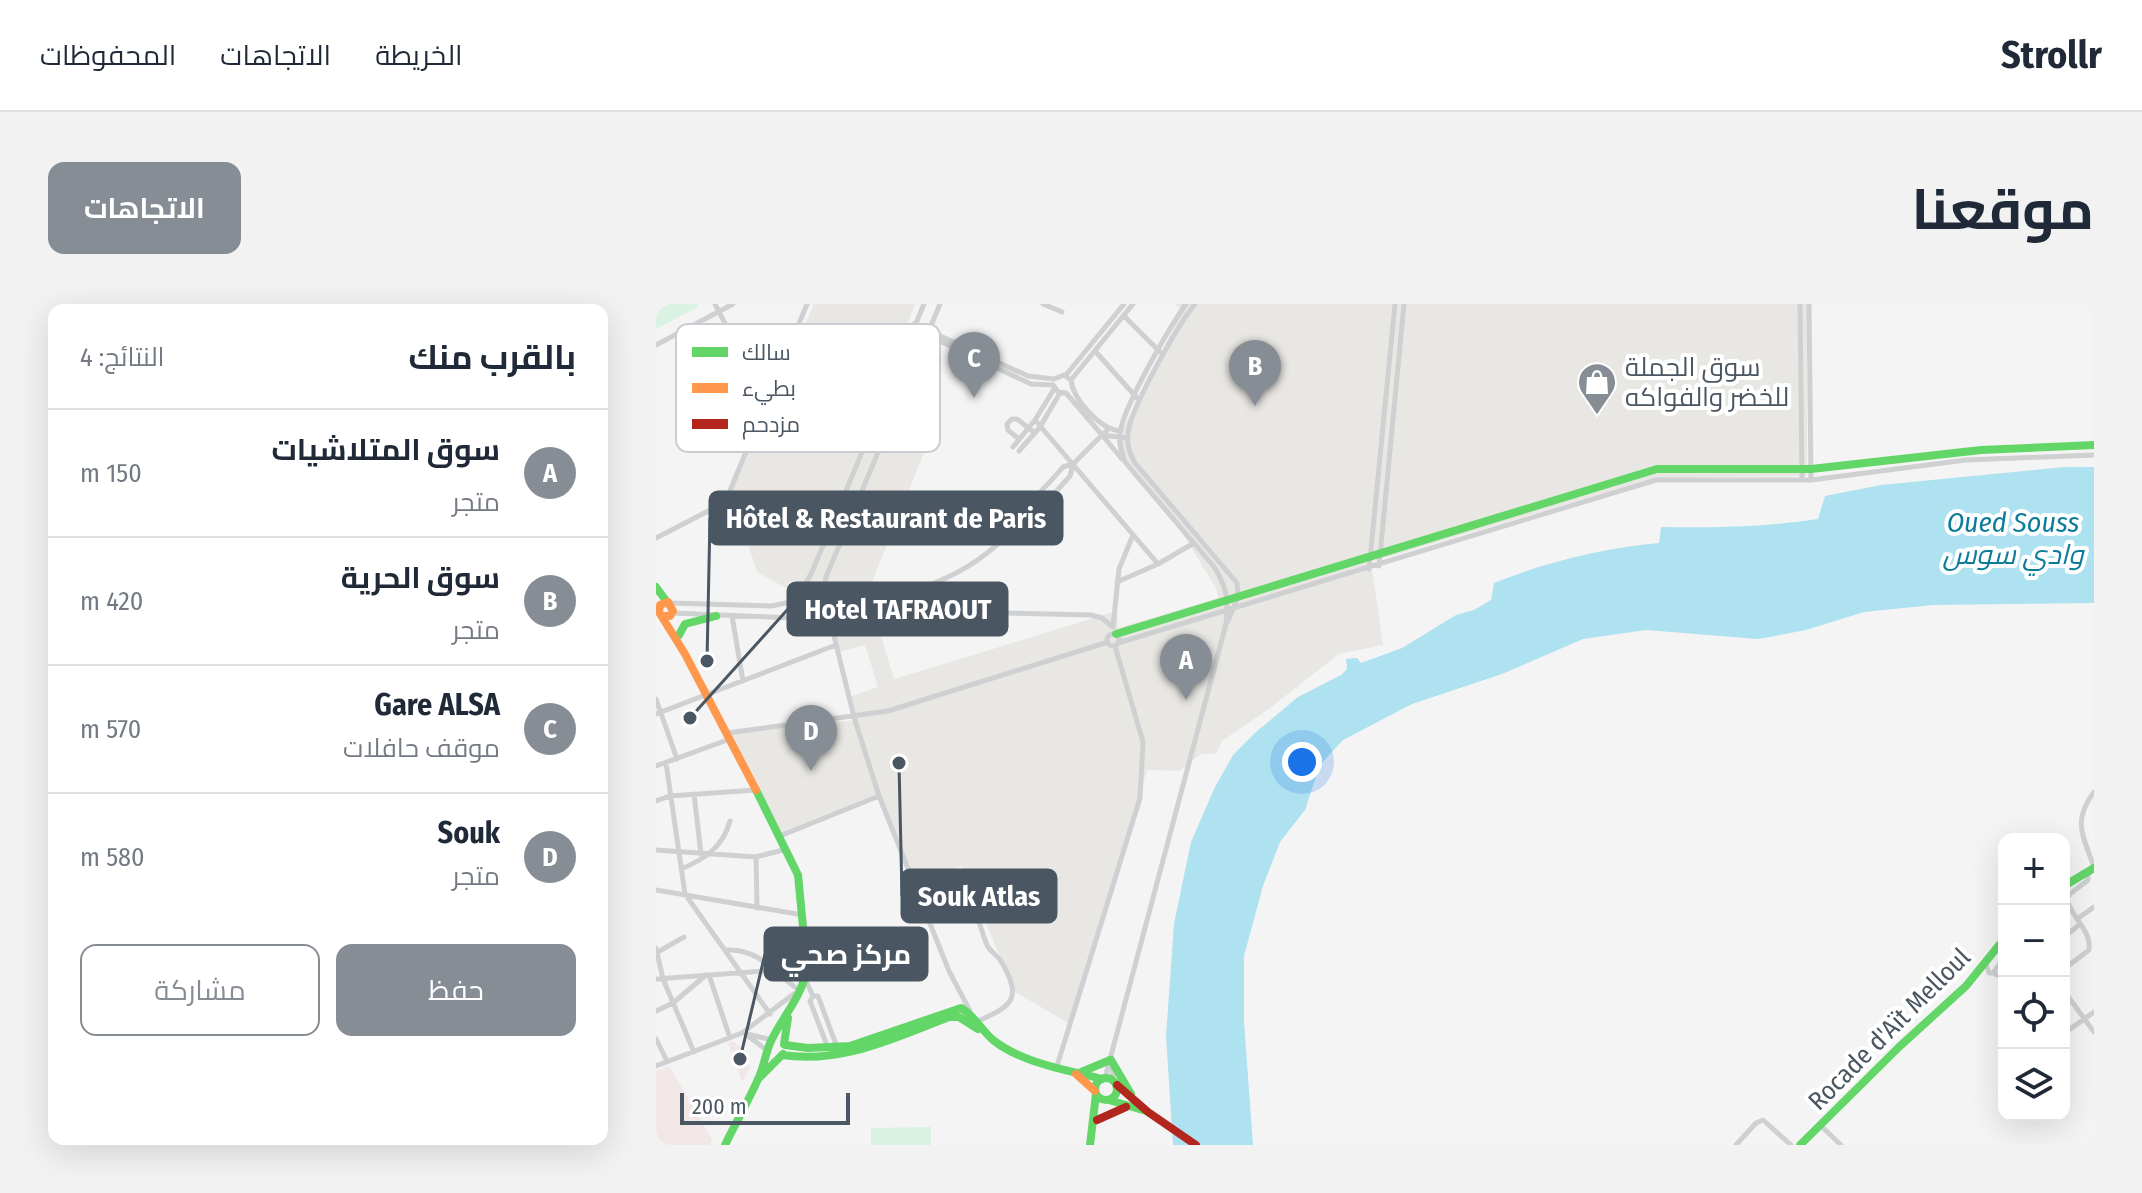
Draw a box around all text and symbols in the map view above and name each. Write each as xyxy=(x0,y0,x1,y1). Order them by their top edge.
text: Strollr xyxy=(2001,32,2102,78)
text: المحفوظات xyxy=(40,39,176,72)
text: الاتجاهات xyxy=(220,39,331,72)
text: الخريطة xyxy=(375,39,463,72)
button: الاتجاهات xyxy=(48,162,241,254)
text: موقعنا xyxy=(1911,177,2094,244)
legend xyxy=(676,324,940,452)
pin: C xyxy=(948,332,1000,398)
text: بالقرب منك xyxy=(409,337,576,378)
text: سالك xyxy=(742,339,791,366)
pin: B xyxy=(1229,340,1281,406)
text: النتائج: 4 xyxy=(80,342,165,373)
place label: سوق الجملة للخضر والفواكه xyxy=(1625,352,1789,413)
shop icon: سوق الجملة للخضر والفواكه xyxy=(1576,361,1618,416)
text: بطيء xyxy=(742,375,796,405)
text: مزدحم xyxy=(742,411,800,440)
text: سوق المتلاشيات xyxy=(272,432,500,468)
text: 150 m xyxy=(80,458,142,489)
text: A xyxy=(543,458,557,489)
text: متجر xyxy=(452,487,500,518)
callout: Hôtel & Restaurant de Paris xyxy=(710,492,1062,544)
text: Hôtel & Restaurant de Paris xyxy=(726,502,1046,535)
water label: Oued Souss وادي سوس xyxy=(1942,506,2085,577)
text: سوق الحرية xyxy=(341,560,500,596)
callout: Hotel TAFRAOUT xyxy=(788,583,1007,635)
text: 420 m xyxy=(80,586,143,617)
text: B xyxy=(543,586,557,617)
text: Hotel TAFRAOUT xyxy=(804,593,992,626)
text: متجر xyxy=(452,615,500,646)
pin: A xyxy=(1160,634,1212,700)
text: Gare ALSA xyxy=(374,687,500,723)
pin: D xyxy=(785,705,837,771)
text: 570 m xyxy=(80,714,141,745)
text: C xyxy=(543,714,557,745)
text: موقف حافلات xyxy=(343,733,500,764)
your location xyxy=(1282,742,1322,782)
text: Souk xyxy=(438,815,500,851)
map controls xyxy=(1998,833,2070,1121)
button: + xyxy=(1998,833,2070,905)
text: 580 m xyxy=(80,842,145,873)
text: D xyxy=(542,842,558,873)
text: متجر xyxy=(452,861,500,892)
callout: Souk Atlas xyxy=(902,870,1056,922)
text: Souk Atlas xyxy=(918,880,1040,913)
button: − xyxy=(1998,905,2070,977)
callout: مركز صحي xyxy=(765,928,927,980)
text: مركز صحي xyxy=(781,938,911,977)
street label: Rocade d'Aït Melloul xyxy=(1802,942,1977,1117)
button: مشاركة xyxy=(80,944,320,1036)
button: حفظ xyxy=(336,944,576,1036)
button: locate xyxy=(1998,977,2070,1049)
button: layers xyxy=(1998,1049,2070,1121)
scale bar xyxy=(680,1089,850,1125)
text: 200 m xyxy=(692,1093,747,1120)

